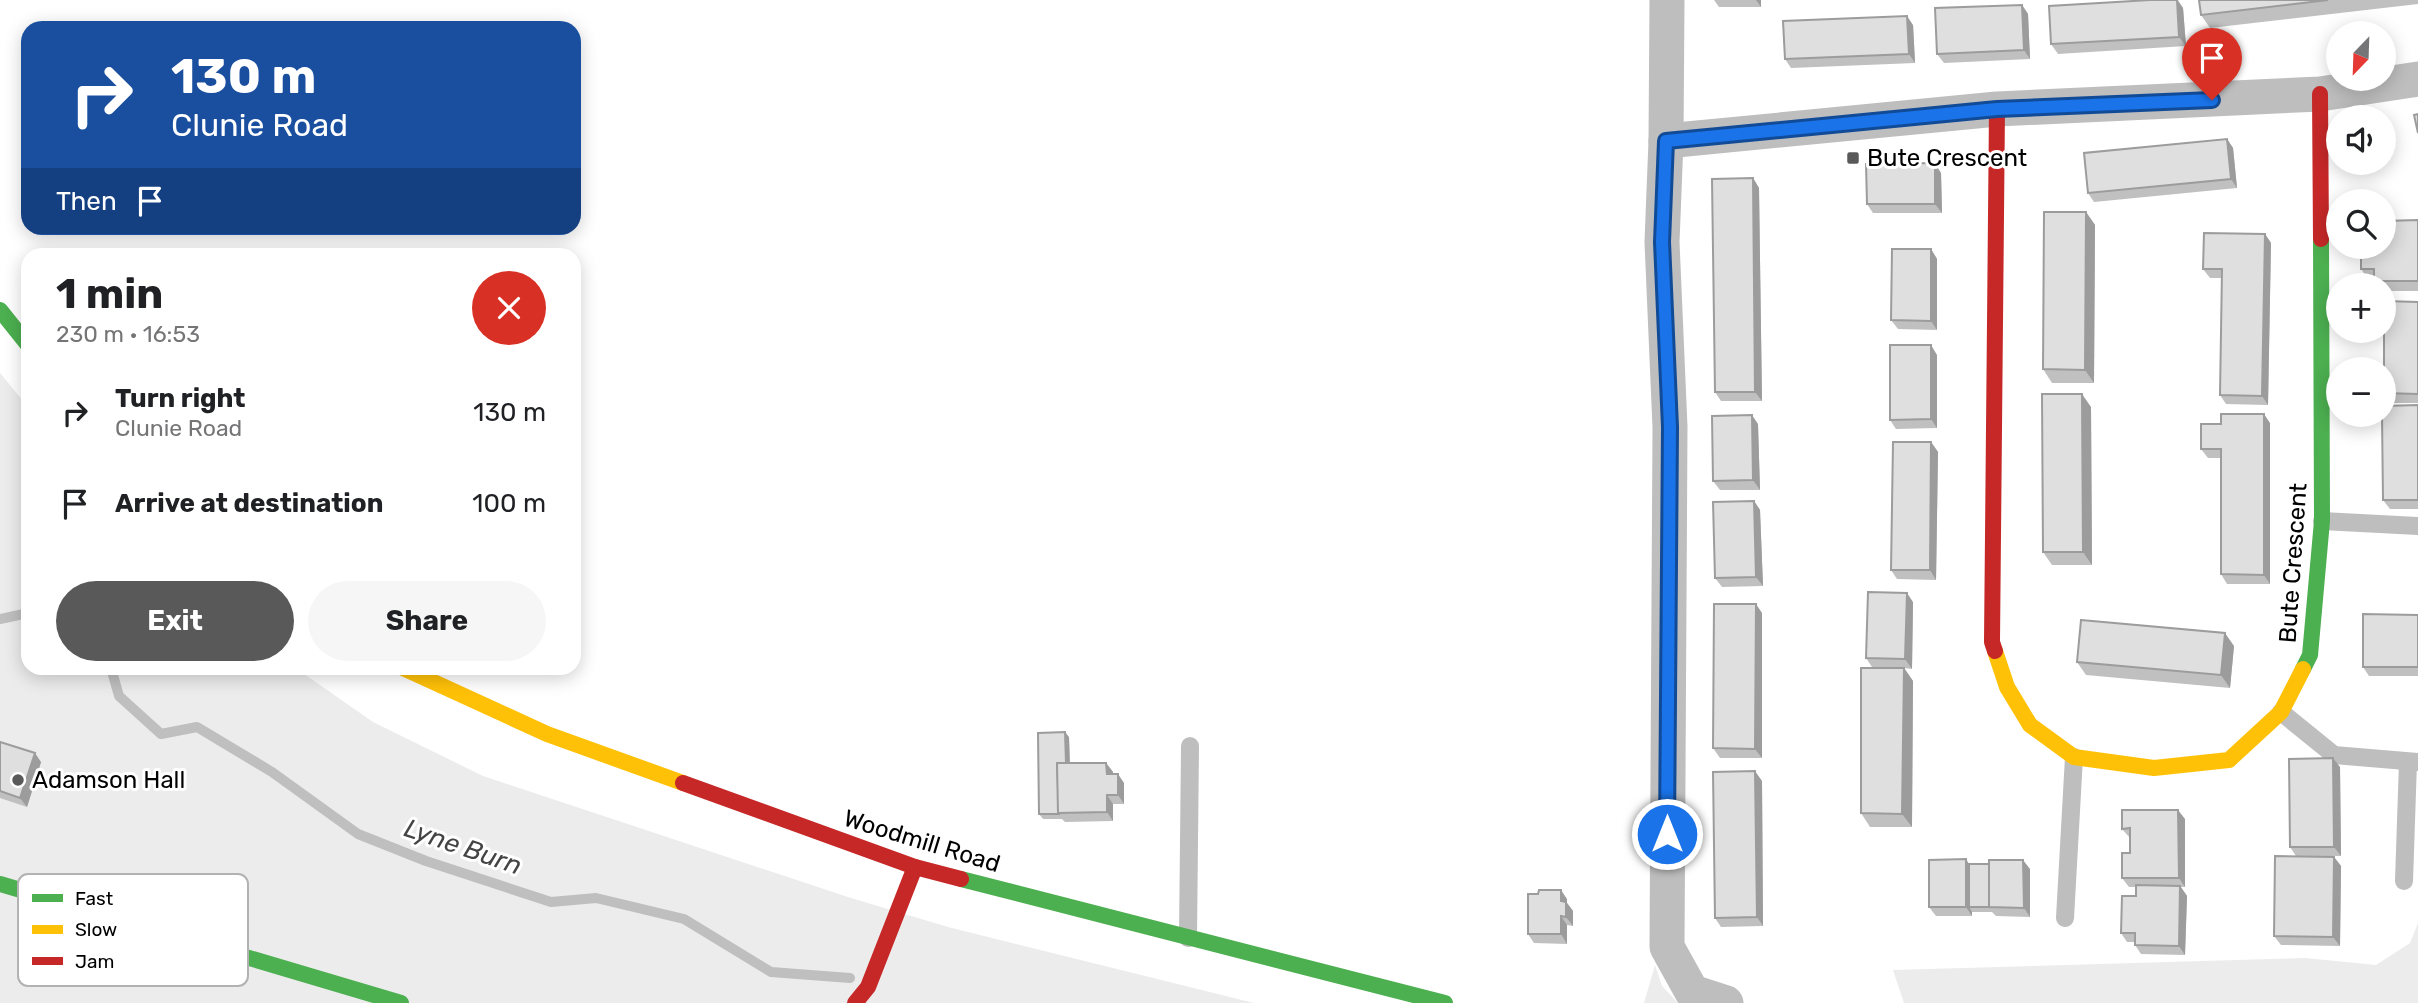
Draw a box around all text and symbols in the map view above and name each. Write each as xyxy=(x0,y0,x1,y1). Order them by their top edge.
north arrow xyxy=(2326,21,2396,91)
map controls xyxy=(2326,21,2396,427)
pin xyxy=(2182,28,2242,100)
icon: arrive xyxy=(2193,39,2231,77)
text: 130 m xyxy=(171,47,316,105)
icon: right xyxy=(56,49,147,140)
button: sound xyxy=(2326,105,2396,175)
text: Clunie Road xyxy=(171,106,348,144)
place label: Bute Crescent xyxy=(1867,144,2027,172)
marker: Bute Crescent xyxy=(1845,150,1861,166)
icon: arrive xyxy=(131,182,169,220)
text: Then xyxy=(56,186,117,217)
button: search xyxy=(2326,189,2396,259)
text: 1 min xyxy=(56,269,163,319)
button: close xyxy=(472,271,546,345)
button: + xyxy=(2326,273,2396,343)
text: 230 m · 16:53 xyxy=(56,320,200,348)
button: − xyxy=(2326,357,2396,427)
text: Turn right xyxy=(115,383,245,414)
icon: right xyxy=(56,394,94,432)
text: 130 m xyxy=(473,397,546,428)
text: Clunie Road xyxy=(115,414,242,442)
street label: Bute Crescent xyxy=(2273,482,2313,644)
icon: arrive xyxy=(56,485,94,523)
text: Arrive at destination xyxy=(115,488,383,519)
text: 100 m xyxy=(472,488,546,519)
button: Exit xyxy=(56,581,294,661)
button: Share xyxy=(308,581,546,661)
place label: Adamson Hall xyxy=(32,766,185,794)
marker: Adamson Hall xyxy=(10,772,26,788)
position arrow xyxy=(1630,797,1704,871)
street label: Woodmill Road xyxy=(840,804,1004,878)
water label: Lyne Burn xyxy=(400,812,526,882)
legend xyxy=(18,874,248,986)
text: Fast xyxy=(75,887,114,910)
text: Slow xyxy=(75,918,117,941)
text: Jam xyxy=(75,950,114,973)

